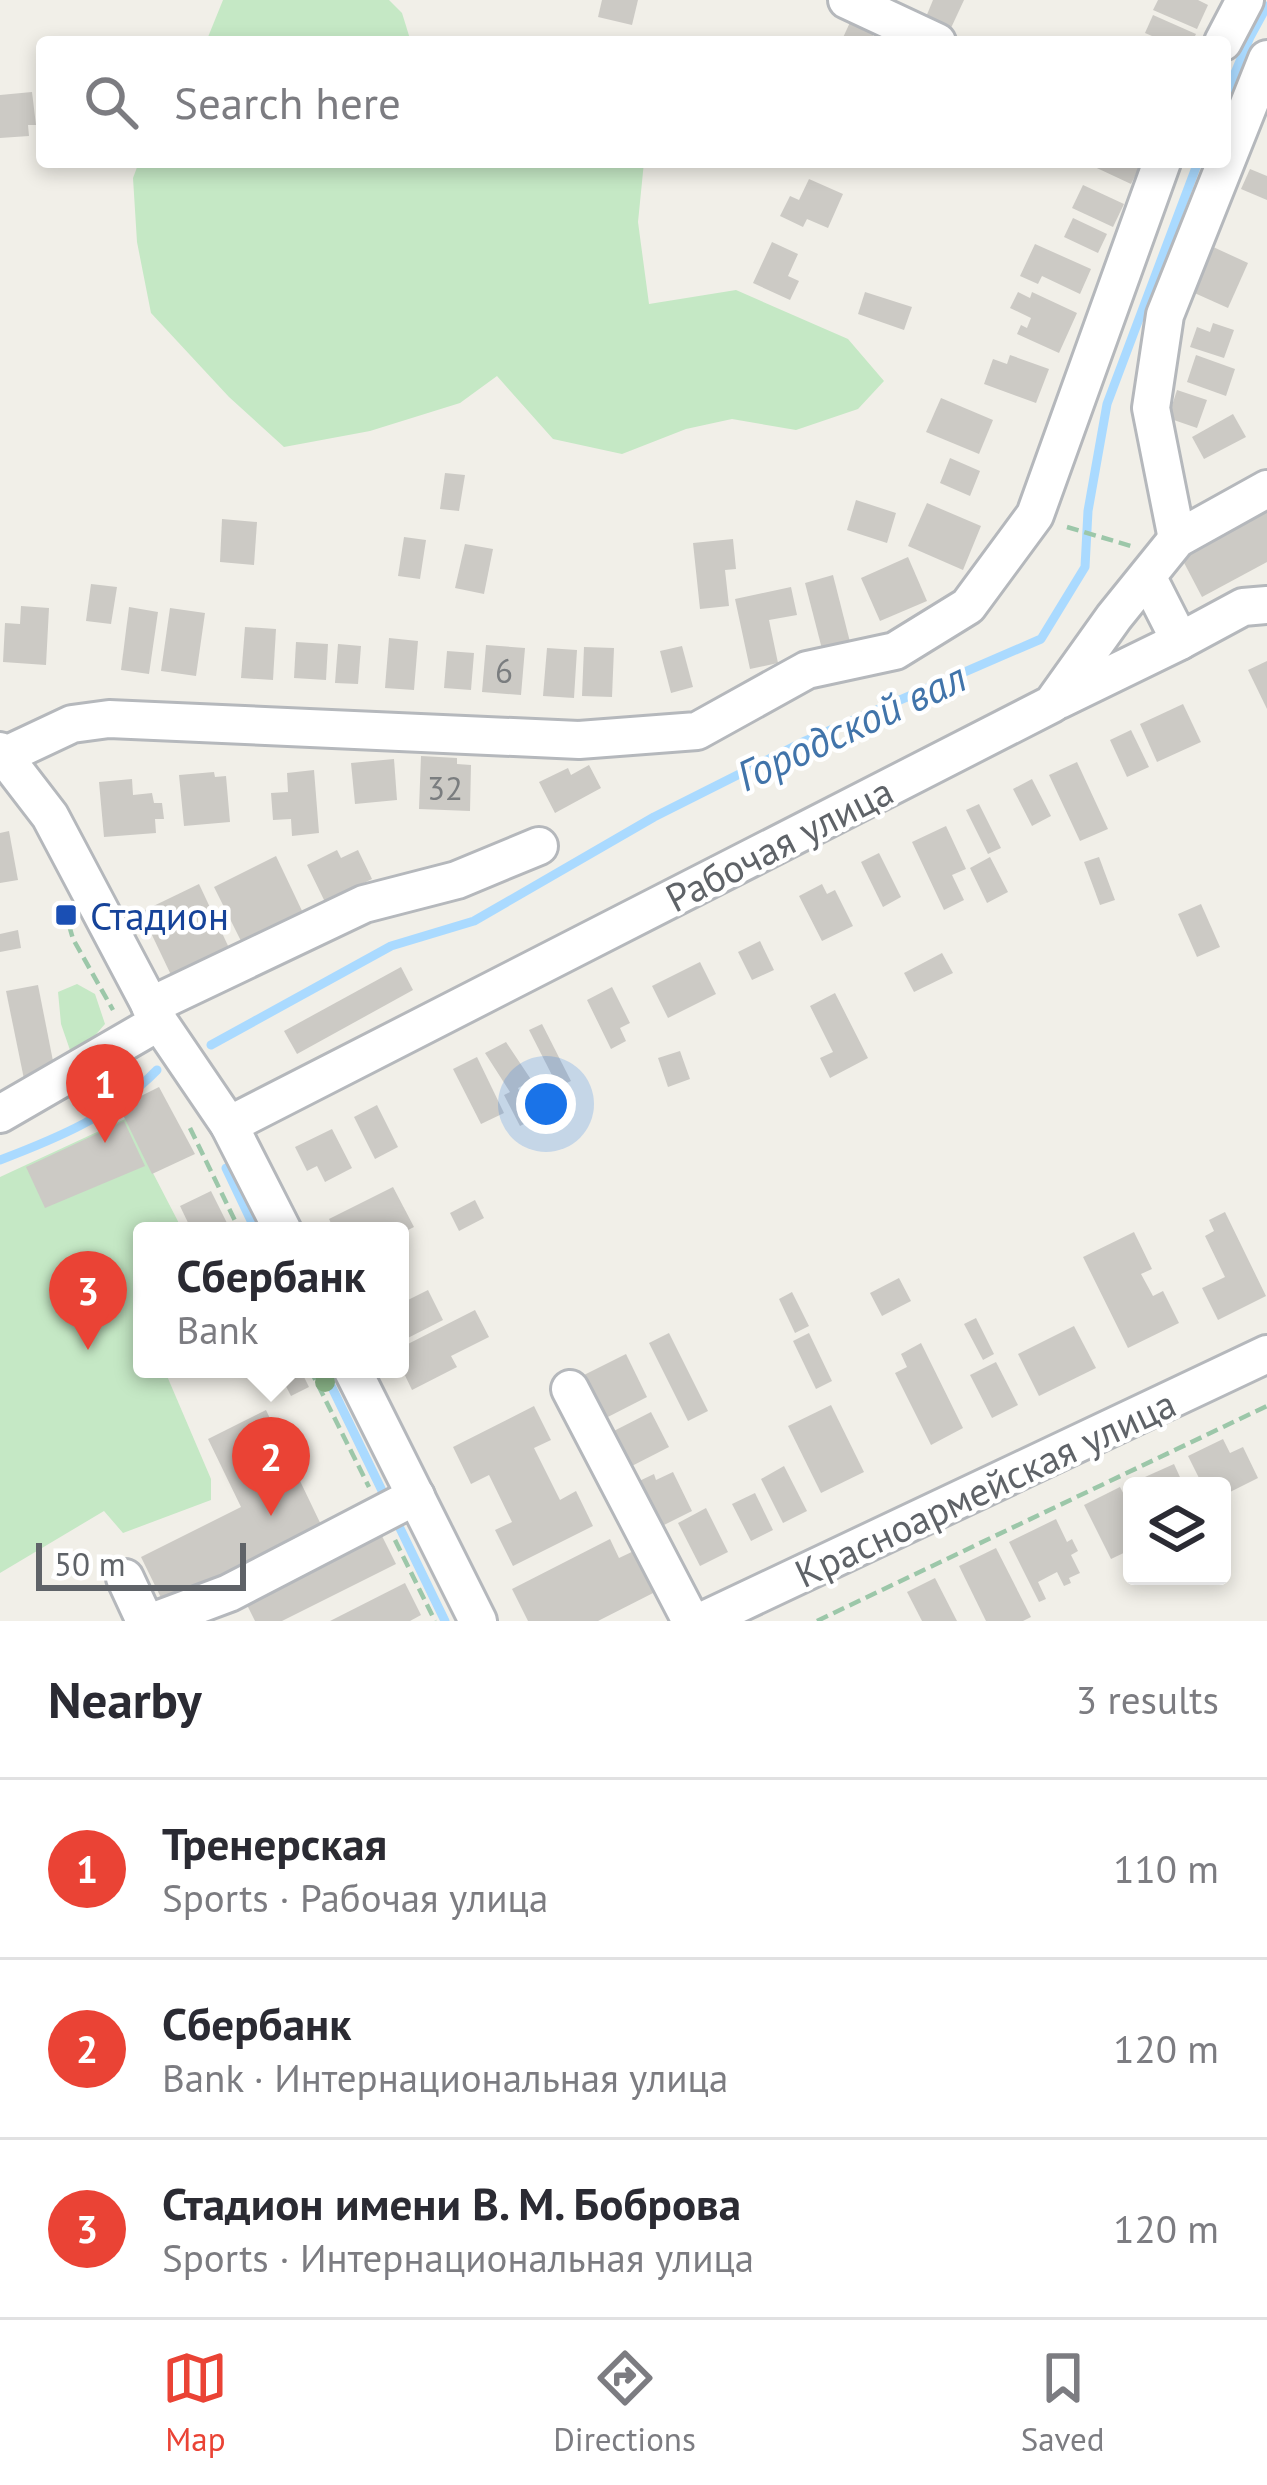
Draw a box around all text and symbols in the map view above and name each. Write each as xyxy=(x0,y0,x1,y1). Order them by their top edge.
search box xyxy=(36,36,1231,168)
icon: search xyxy=(78,69,144,135)
text: Search here xyxy=(174,73,401,131)
house number: 6 xyxy=(495,649,513,692)
water label: Городской вал xyxy=(727,649,975,803)
street label: Рабочая улица xyxy=(657,765,901,923)
house number: 32 xyxy=(427,766,463,809)
place label: Стадион xyxy=(90,890,229,941)
marker: Стадион xyxy=(53,902,79,928)
pin: 1 xyxy=(66,1044,144,1143)
your location xyxy=(516,1074,576,1134)
popup xyxy=(133,1222,409,1378)
text: Сбербанк xyxy=(176,1246,366,1304)
pin: 3 xyxy=(49,1251,127,1350)
text: Bank xyxy=(176,1304,259,1355)
street label: Красноармейская улица xyxy=(786,1377,1184,1599)
pin: 2 xyxy=(232,1417,310,1516)
map controls xyxy=(1123,1477,1231,1585)
button: layers xyxy=(1123,1477,1231,1585)
scale bar xyxy=(36,1537,246,1590)
text: 50 m xyxy=(54,1542,126,1585)
text: Nearby xyxy=(48,1666,202,1732)
text: 3 results xyxy=(1076,1674,1219,1725)
text: Тренерская xyxy=(162,1814,387,1872)
text: 1 xyxy=(76,1843,98,1894)
text: 110 m xyxy=(1113,1843,1219,1894)
text: Sports · Рабочая улица xyxy=(162,1872,548,1923)
text: Сбербанк xyxy=(162,1994,351,2052)
text: 2 xyxy=(76,2023,98,2074)
text: 120 m xyxy=(1113,2023,1219,2074)
text: Bank · Интернациональная улица xyxy=(162,2052,728,2103)
text: Стадион имени В. М. Боброва xyxy=(162,2174,741,2232)
text: 3 xyxy=(76,2203,98,2254)
text: 120 m xyxy=(1113,2203,1219,2254)
text: Sports · Интернациональная улица xyxy=(162,2232,754,2283)
tab: Map xyxy=(162,2345,228,2460)
tab: Directions xyxy=(553,2345,696,2460)
tab: Saved xyxy=(1021,2345,1105,2460)

